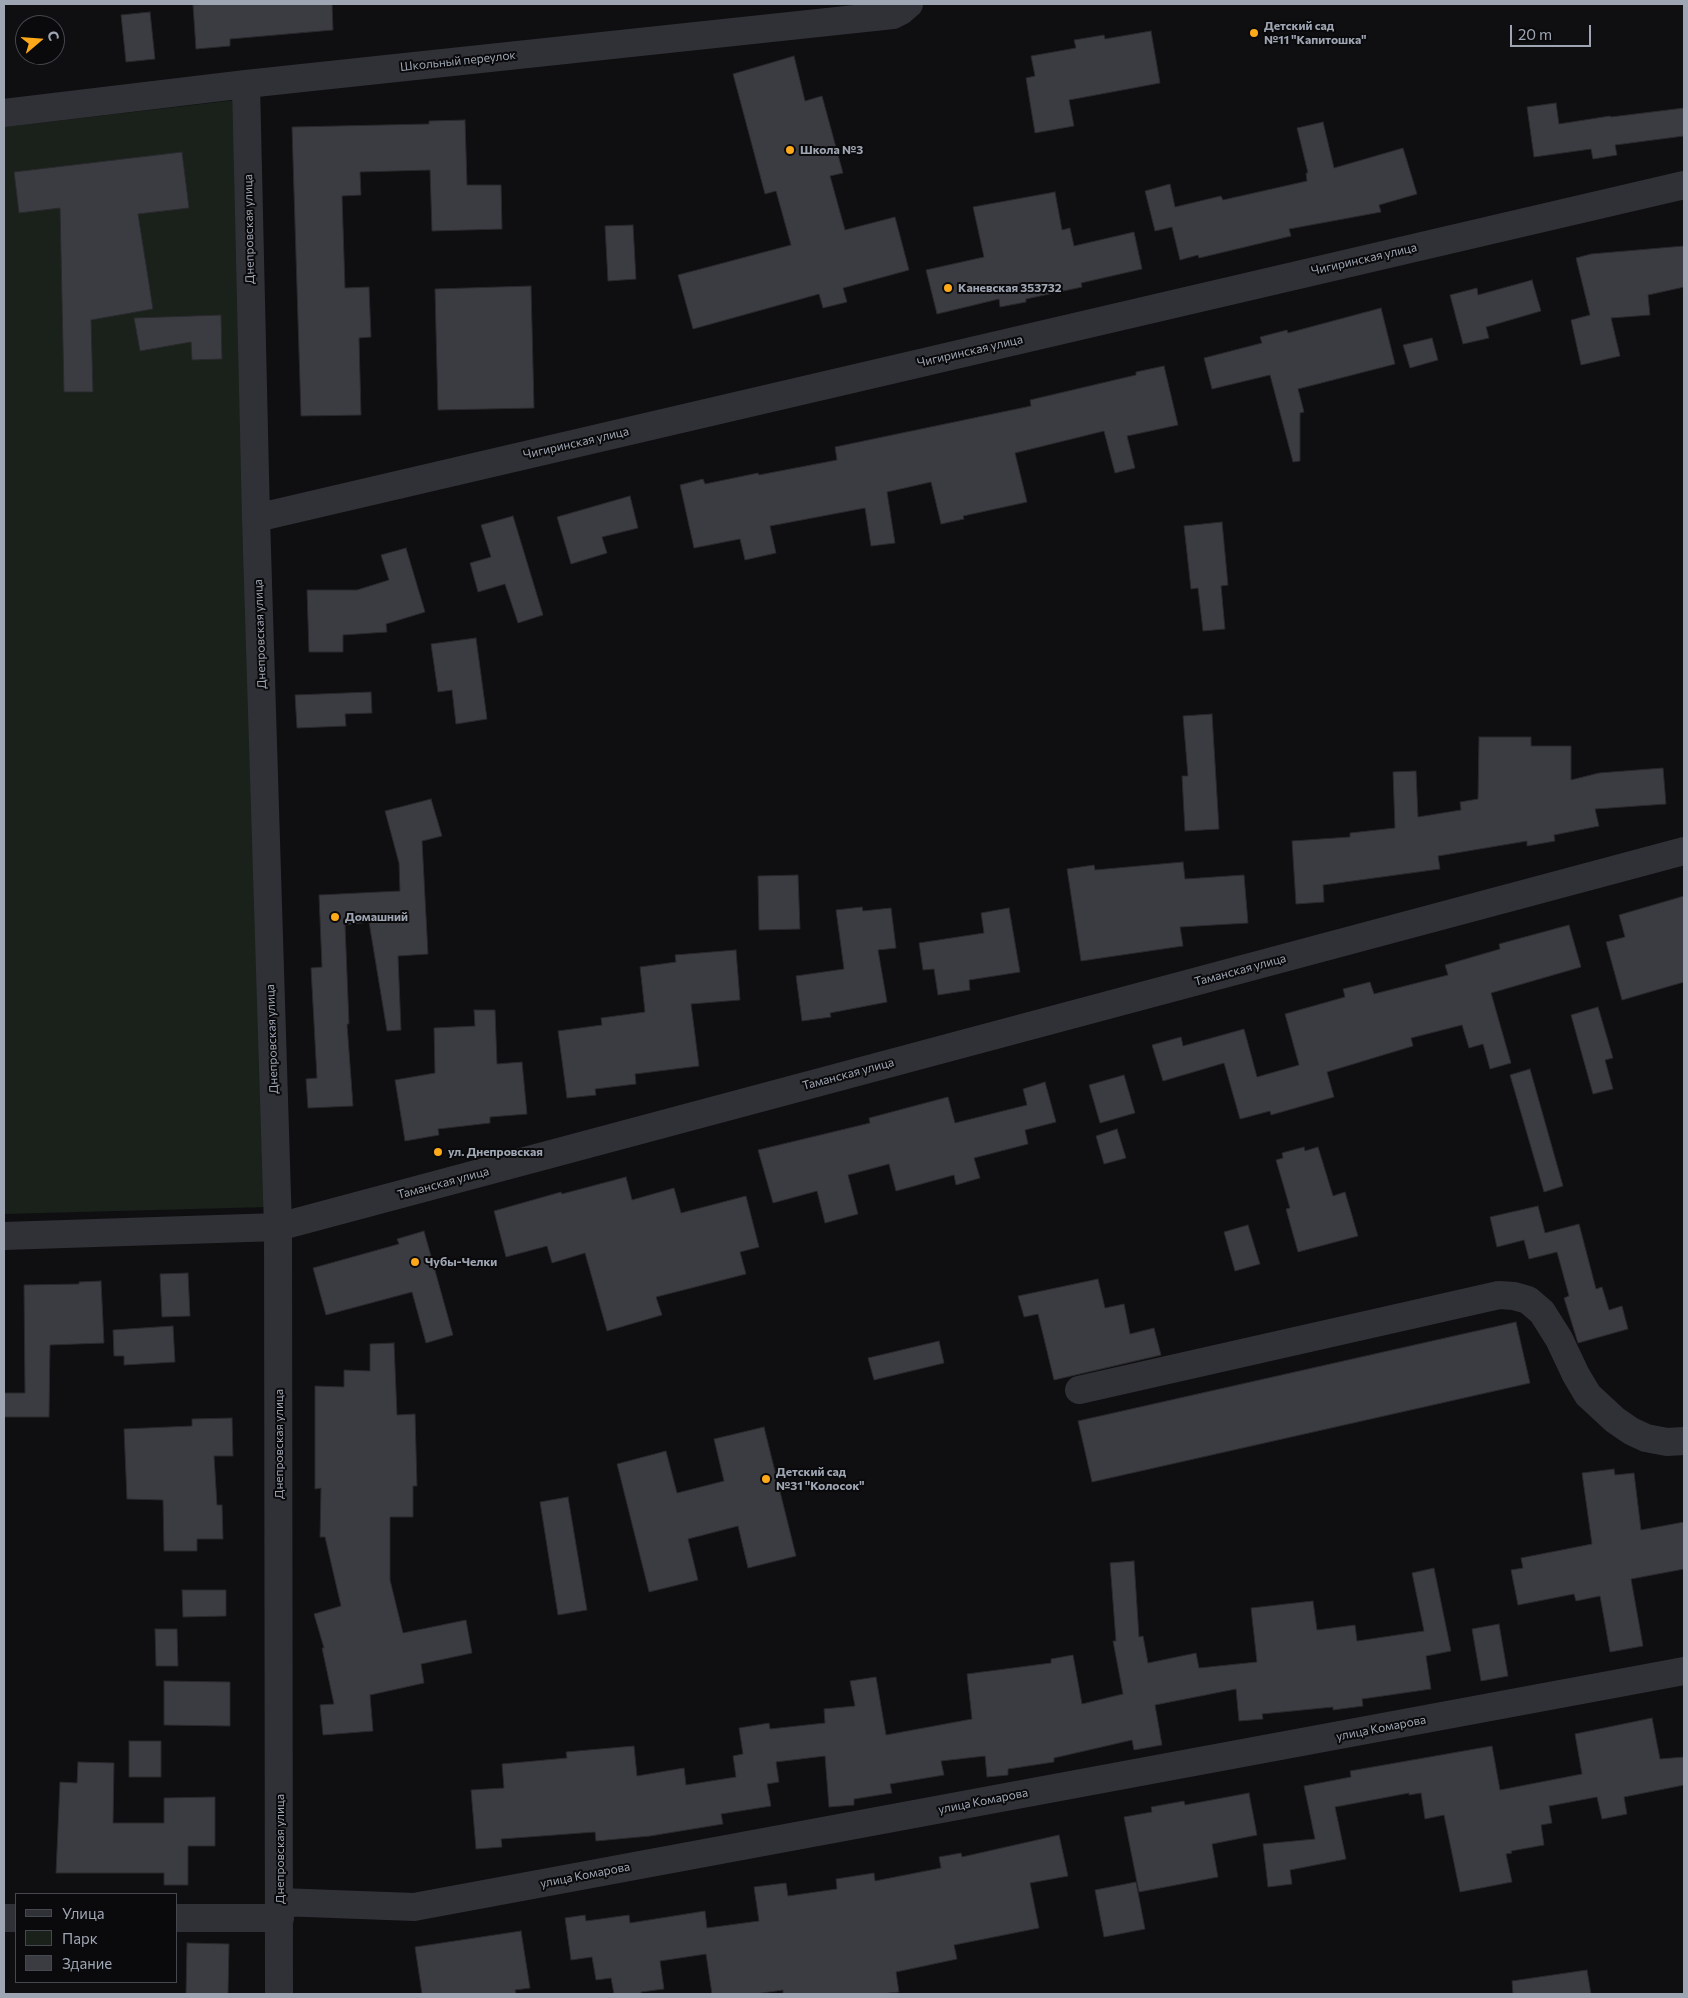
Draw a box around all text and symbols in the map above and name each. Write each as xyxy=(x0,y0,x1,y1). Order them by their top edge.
north arrow xyxy=(15,15,65,65)
scale bar xyxy=(1513,15,1594,47)
place label: Детский сад №11 "Капитошка" xyxy=(1264,19,1367,47)
text: 20 m xyxy=(1518,25,1552,43)
marker: Детский сад №11 "Капитошка" xyxy=(1248,27,1260,39)
text: С xyxy=(44,28,63,43)
street label: Школьный переулок xyxy=(399,48,517,74)
place label: Школа №3 xyxy=(800,143,863,157)
marker: Школа №3 xyxy=(784,144,796,156)
street label: Днепровская улица xyxy=(241,174,257,284)
street label: Чигиринская улица xyxy=(1310,240,1418,278)
place label: Каневская 353732 xyxy=(958,281,1061,295)
marker: Каневская 353732 xyxy=(942,282,954,294)
street label: Чигиринская улица xyxy=(916,332,1024,370)
street label: Чигиринская улица xyxy=(522,424,630,462)
street label: Днепровская улица xyxy=(251,579,269,689)
place label: Домашний xyxy=(345,910,408,924)
marker: Домашний xyxy=(329,911,341,923)
street label: Таманская улица xyxy=(1193,951,1287,989)
street label: Днепровская улица xyxy=(263,984,281,1094)
street label: Таманская улица xyxy=(801,1055,895,1093)
place label: ул. Днепровская xyxy=(448,1145,543,1159)
marker: ул. Днепровская xyxy=(432,1146,444,1158)
street label: Таманская улица xyxy=(396,1164,490,1202)
place label: Чубы-Челки xyxy=(425,1255,497,1269)
marker: Чубы-Челки xyxy=(409,1256,421,1268)
street label: Днепровская улица xyxy=(272,1389,286,1499)
place label: Детский сад №31 "Колосок" xyxy=(776,1465,865,1493)
marker: Детский сад №31 "Колосок" xyxy=(760,1473,772,1485)
street label: улица Комарова xyxy=(1335,1712,1427,1744)
street label: улица Комарова xyxy=(937,1785,1029,1817)
street label: Днепровская улица xyxy=(273,1794,287,1904)
street label: улица Комарова xyxy=(539,1859,631,1891)
legend xyxy=(15,1893,178,1983)
text: Улица xyxy=(62,1904,104,1922)
text: Парк xyxy=(62,1929,98,1947)
text: Здание xyxy=(62,1954,112,1972)

